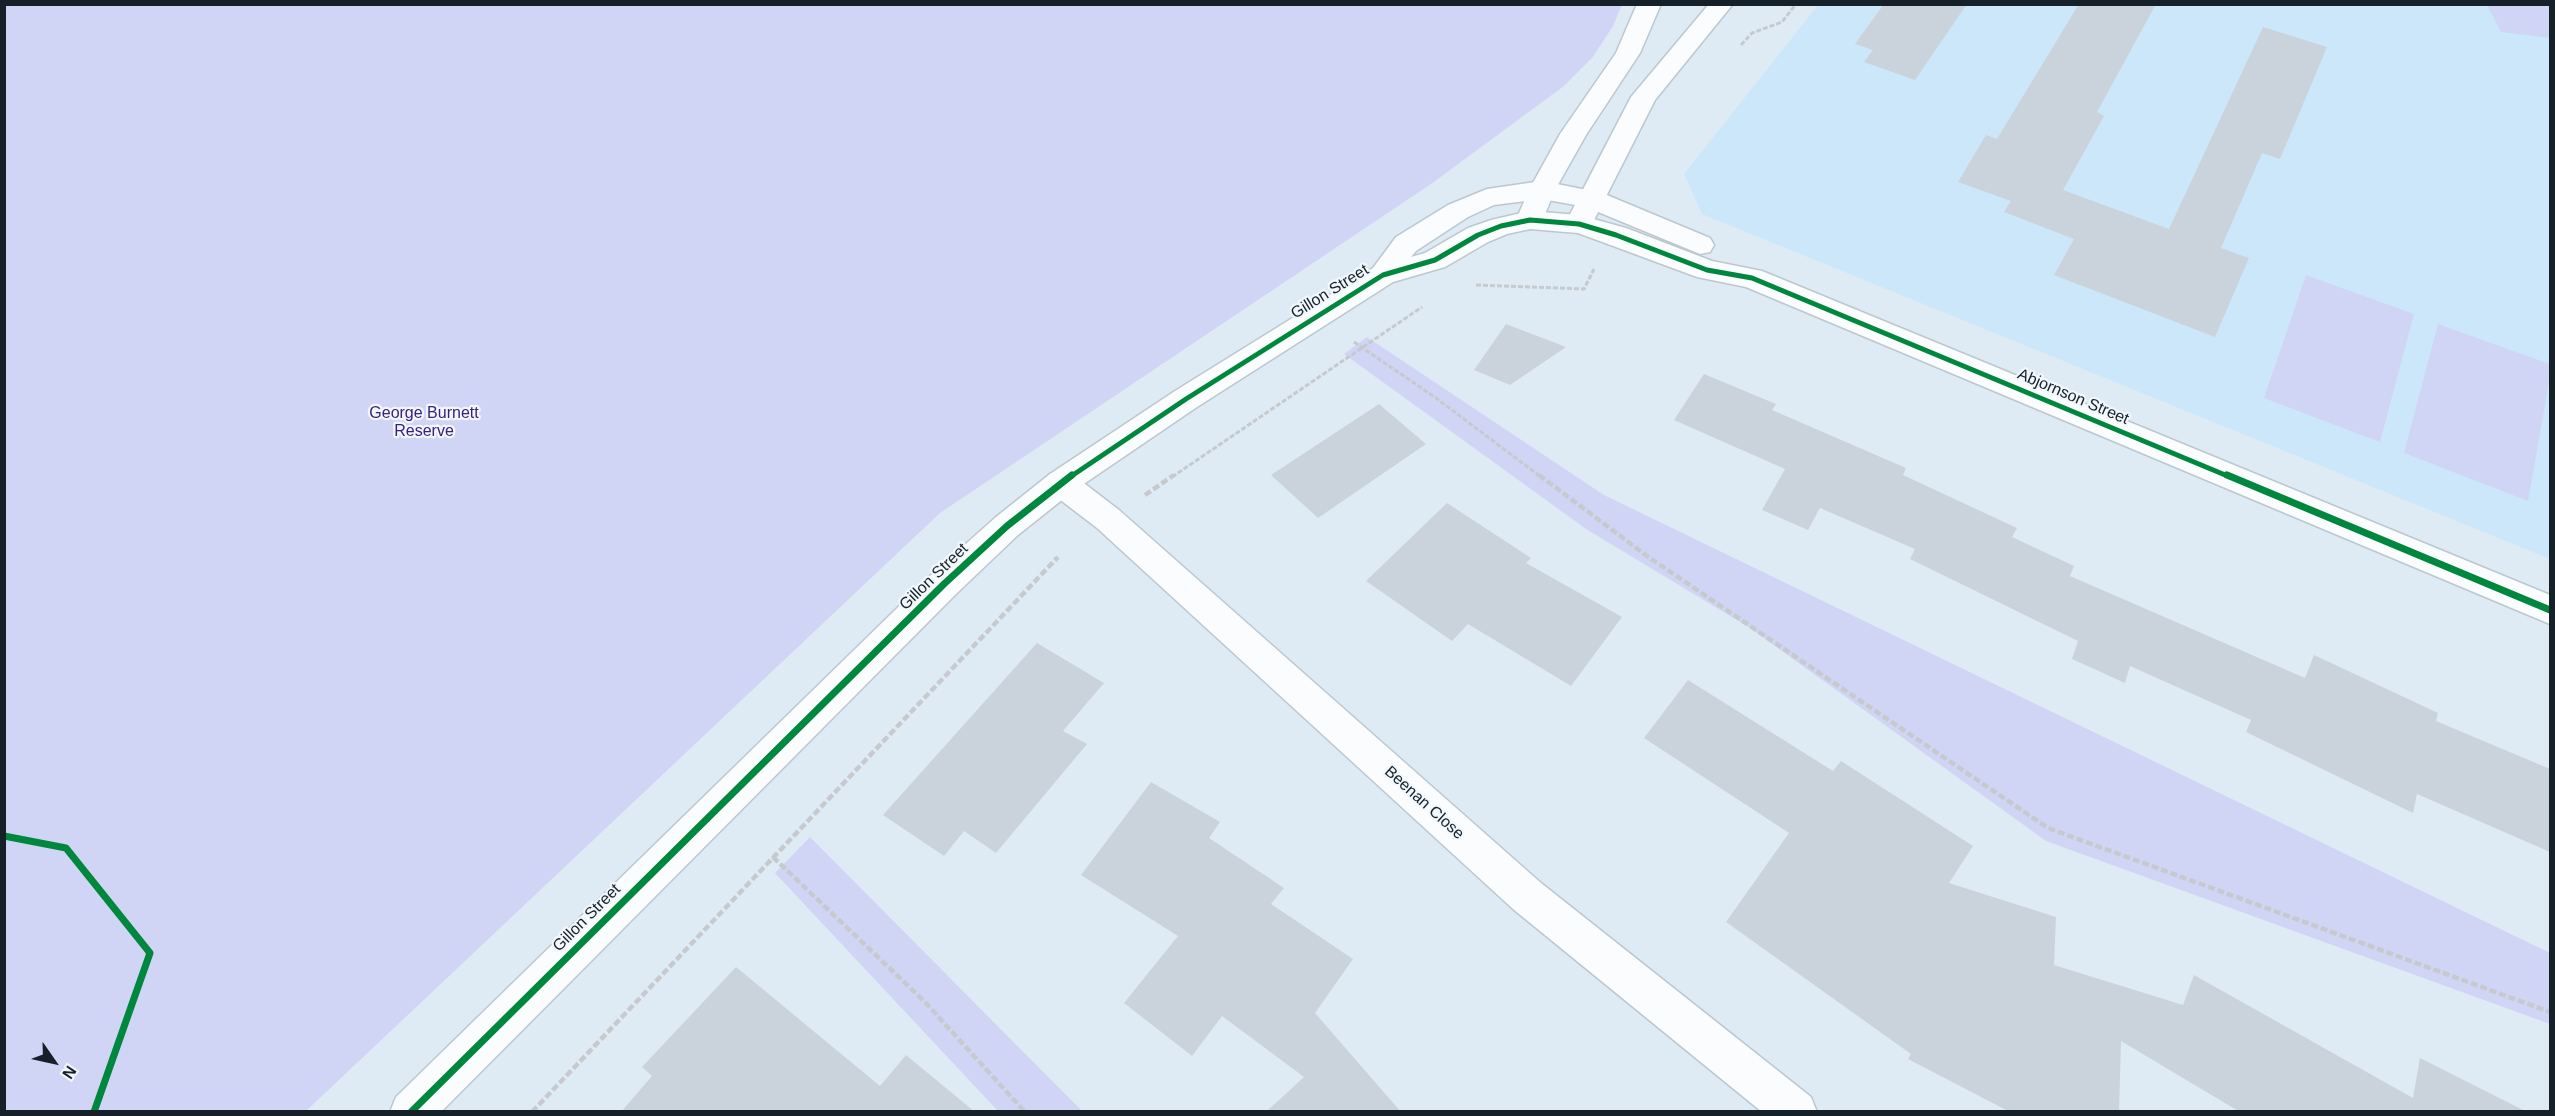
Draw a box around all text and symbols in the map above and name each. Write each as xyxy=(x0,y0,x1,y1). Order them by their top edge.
street label: Gillon Street xyxy=(1288,261,1372,323)
street label: Abjornson Street xyxy=(2014,365,2132,429)
park label: George Burnett Reserve xyxy=(369,404,479,442)
street label: Gillon Street xyxy=(896,540,972,614)
street label: Beenan Close xyxy=(1380,762,1468,844)
street label: Gillon Street xyxy=(549,880,625,956)
north arrow xyxy=(24,1032,84,1092)
text: N xyxy=(59,1063,80,1082)

